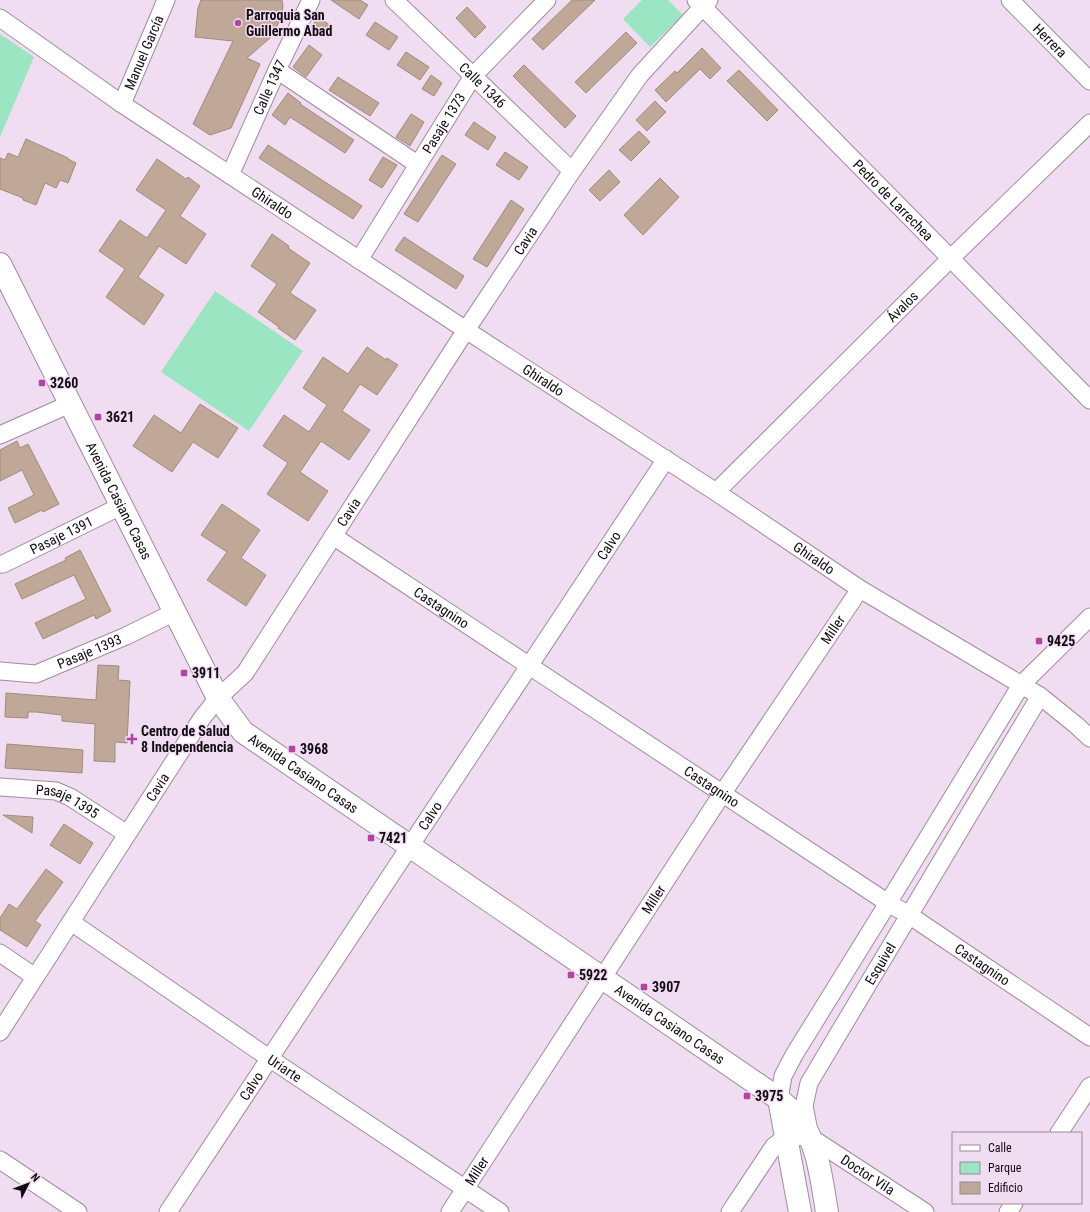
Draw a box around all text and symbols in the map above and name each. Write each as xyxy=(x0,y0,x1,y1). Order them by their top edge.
place label: Parroquia San Guillermo Abad xyxy=(246,7,332,39)
street label: Manuel García xyxy=(121,13,167,92)
marker: Parroquia San Guillermo Abad xyxy=(233,18,243,28)
street label: Herrera xyxy=(1030,20,1070,61)
street label: Calle 1347 xyxy=(250,57,289,117)
street label: Calle 1346 xyxy=(456,59,509,111)
street label: Pasaje 1373 xyxy=(419,90,469,156)
street label: Pedro de Larrechea xyxy=(850,156,936,244)
street label: Ghiraldo xyxy=(249,183,296,222)
street label: Cavia xyxy=(510,224,541,258)
street label: Ávalos xyxy=(883,288,921,325)
street label: Ghiraldo xyxy=(520,361,567,399)
place label: 3260 xyxy=(50,375,78,391)
marker: 3260 xyxy=(37,378,47,388)
place label: 3621 xyxy=(106,409,134,425)
marker: 3621 xyxy=(93,412,103,422)
street label: Avenida Casiano Casas xyxy=(83,439,155,562)
street label: Cavia xyxy=(334,495,364,529)
street label: Pasaje 1391 xyxy=(27,513,95,558)
street label: Calvo xyxy=(594,528,624,563)
street label: Ghiraldo xyxy=(790,539,838,578)
street label: Castagnino xyxy=(411,584,472,632)
street label: Miller xyxy=(817,612,848,647)
street label: Pasaje 1393 xyxy=(55,631,124,672)
place label: 9425 xyxy=(1047,633,1075,649)
marker: 9425 xyxy=(1034,636,1044,646)
place label: 3911 xyxy=(192,665,220,681)
marker: 3911 xyxy=(179,668,189,678)
place label: Centro de Salud 8 Independencia xyxy=(141,723,234,755)
street label: Avenida Casiano Casas xyxy=(245,730,361,816)
marker: Centro de Salud 8 Independencia xyxy=(126,733,138,745)
place label: 3968 xyxy=(300,741,328,757)
marker: 3968 xyxy=(287,744,297,754)
street label: Castagnino xyxy=(681,762,742,810)
street label: Cavia xyxy=(142,770,172,804)
street label: Pasaje 1395 xyxy=(35,782,102,822)
street label: Calvo xyxy=(415,799,445,833)
place label: 7421 xyxy=(379,830,407,846)
marker: 7421 xyxy=(366,833,376,843)
street label: Miller xyxy=(638,882,669,917)
street label: Esquivel xyxy=(862,940,899,988)
street label: Castagnino xyxy=(952,940,1013,989)
place label: 5922 xyxy=(579,967,607,983)
marker: 5922 xyxy=(566,970,576,980)
place label: 3907 xyxy=(652,979,680,995)
street label: Avenida Casiano Casas xyxy=(612,981,728,1067)
marker: 3907 xyxy=(639,982,649,992)
street label: Uriarte xyxy=(265,1051,305,1086)
street label: Calvo xyxy=(236,1069,266,1103)
place label: 3975 xyxy=(755,1088,783,1104)
marker: 3975 xyxy=(742,1091,752,1101)
legend xyxy=(952,1132,1082,1204)
text: Calle xyxy=(988,1141,1012,1155)
street label: Doctor Vila xyxy=(838,1151,898,1198)
street label: Miller xyxy=(462,1154,492,1188)
text: Parque xyxy=(988,1161,1022,1175)
north arrow xyxy=(8,1164,48,1204)
text: N xyxy=(28,1171,42,1185)
text: Edificio xyxy=(988,1181,1023,1195)

